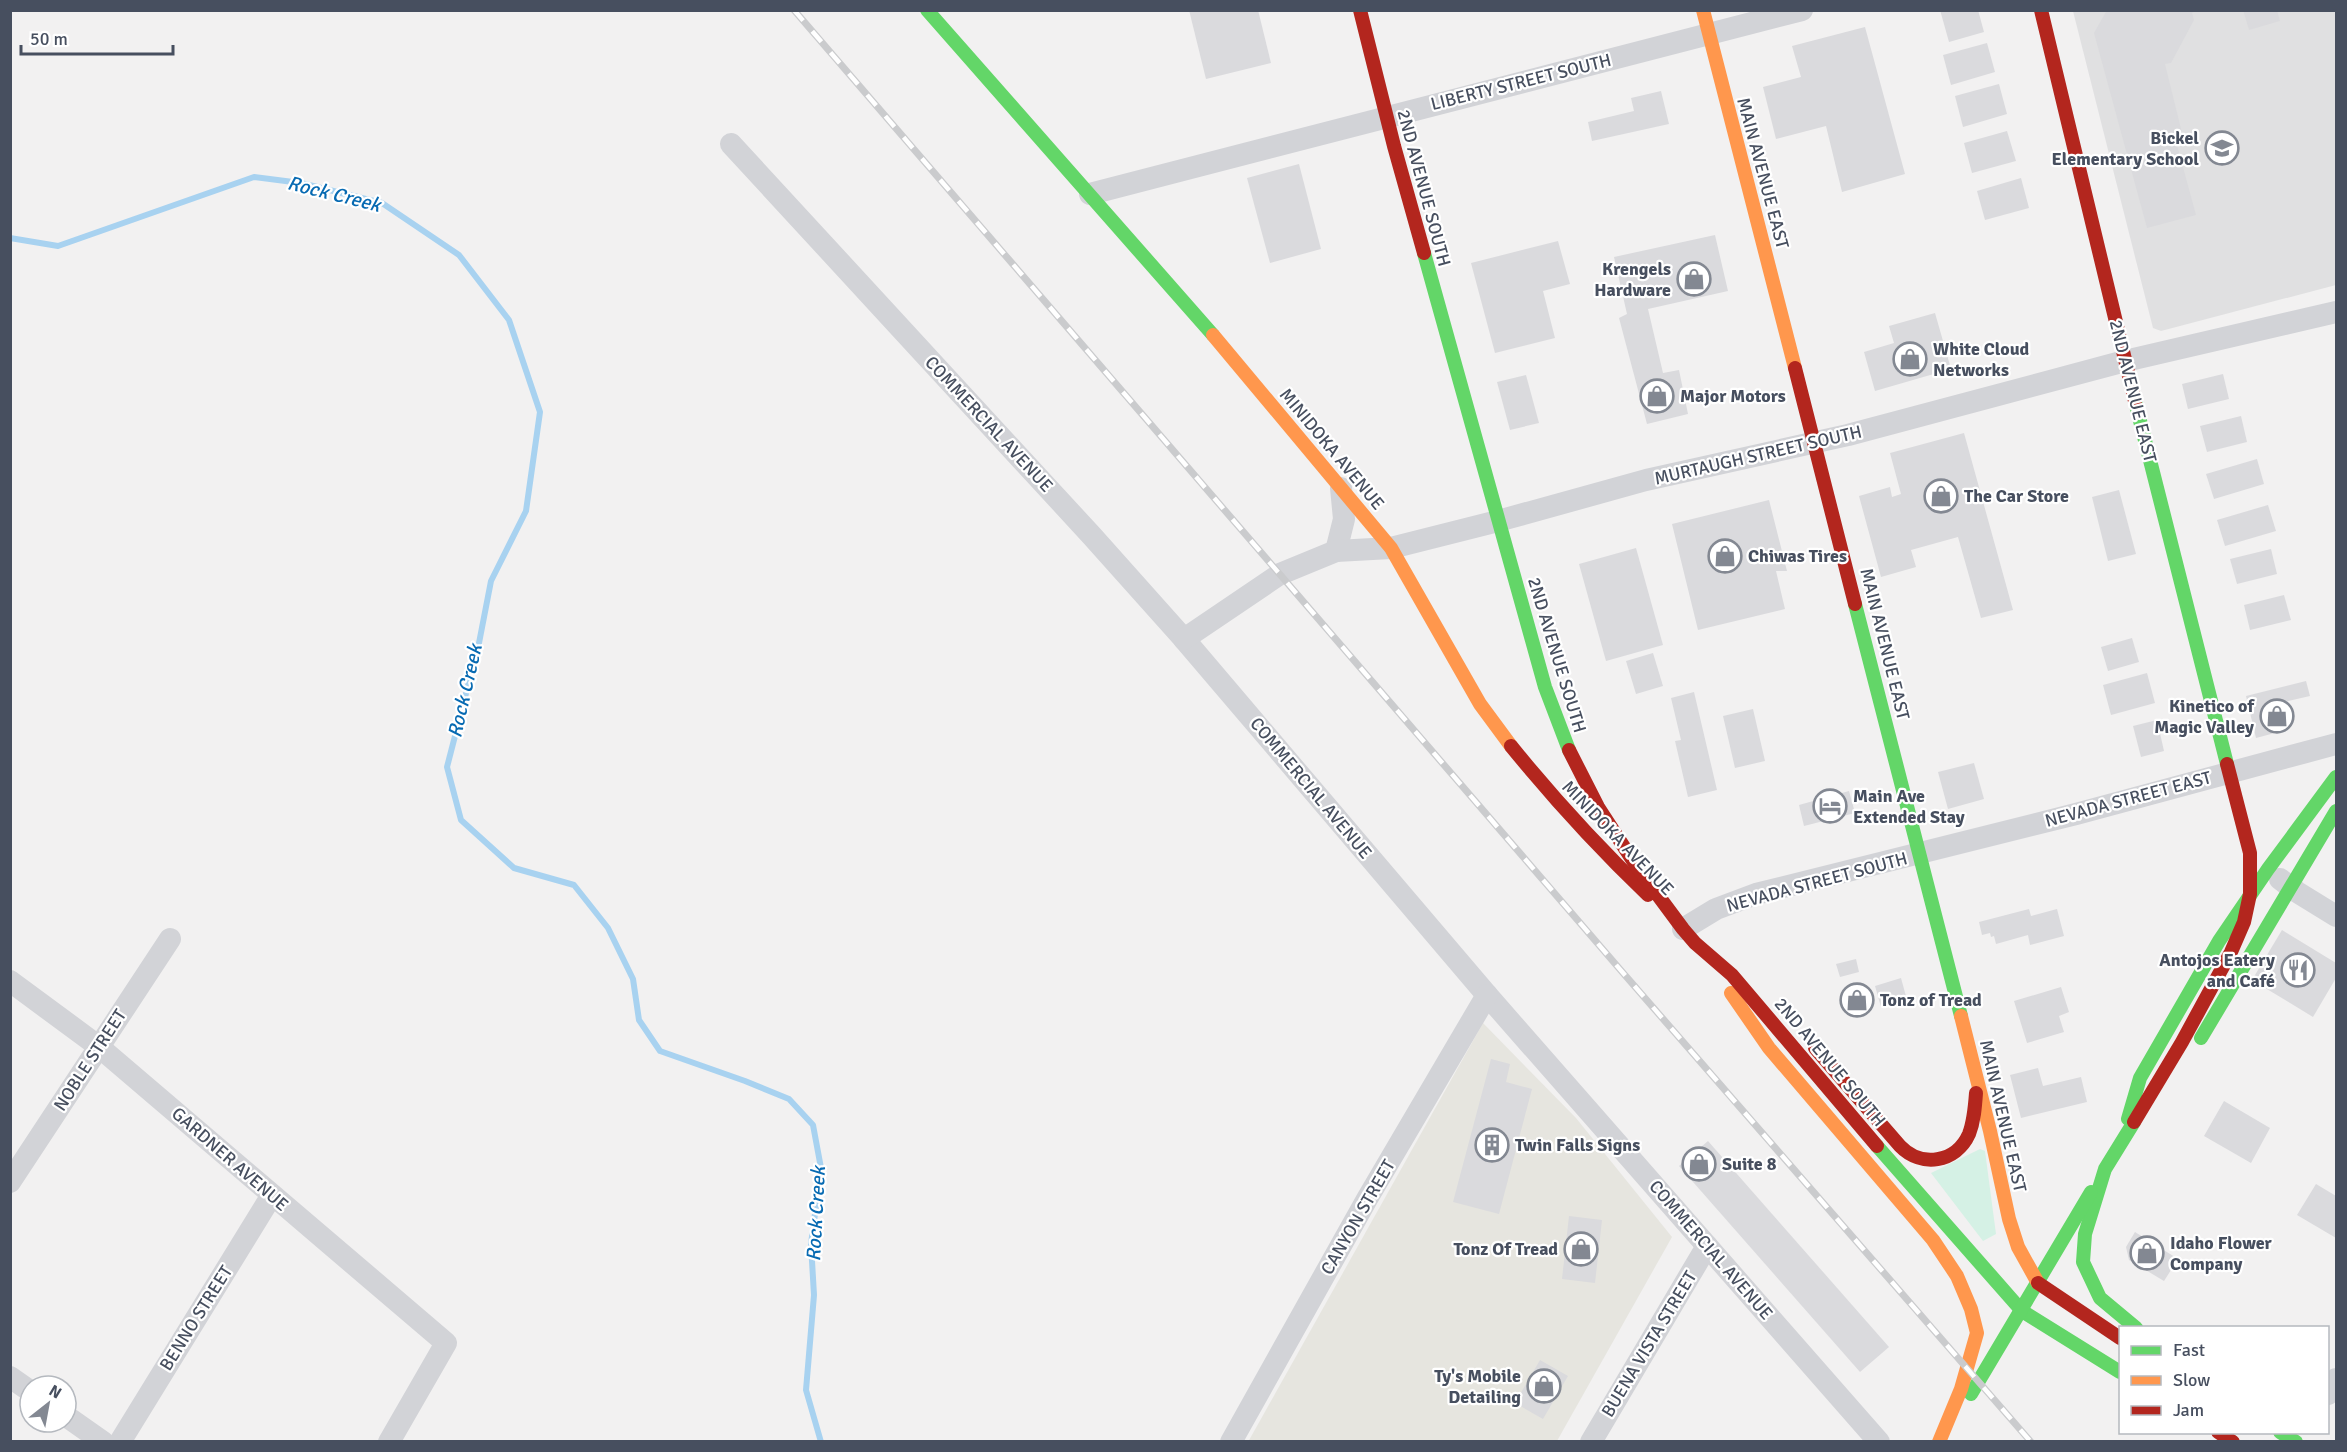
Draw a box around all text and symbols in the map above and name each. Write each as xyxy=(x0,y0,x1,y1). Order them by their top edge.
scale bar xyxy=(21,18,172,56)
text: 50 m xyxy=(30,28,68,50)
street label: LIBERTY STREET SOUTH xyxy=(1428,49,1614,115)
street label: MAIN AVENUE EAST xyxy=(1732,95,1794,251)
street label: 2ND AVENUE SOUTH xyxy=(1392,107,1456,269)
place label: Bickel Elementary School xyxy=(2052,127,2199,170)
school or university icon: Bickel Elementary School xyxy=(2204,130,2240,166)
water label: Rock Creek xyxy=(285,170,385,218)
place label: Krengels Hardware xyxy=(1594,258,1671,301)
shop icon: Krengels Hardware xyxy=(1676,261,1712,297)
street label: 2ND AVENUE EAST xyxy=(2105,317,2161,465)
place label: White Cloud Networks xyxy=(1933,338,2030,381)
shop icon: White Cloud Networks xyxy=(1892,341,1928,377)
street label: COMMERCIAL AVENUE xyxy=(920,351,1058,497)
shop icon: Major Motors xyxy=(1639,378,1675,414)
street label: MINIDOKA AVENUE xyxy=(1275,384,1389,514)
place label: Major Motors xyxy=(1680,385,1786,407)
street label: MURTAUGH STREET SOUTH xyxy=(1652,420,1864,490)
shop icon: The Car Store xyxy=(1923,478,1959,514)
place label: The Car Store xyxy=(1964,485,2069,507)
shop icon: Chiwas Tires xyxy=(1707,538,1743,574)
place label: Chiwas Tires xyxy=(1748,545,1847,567)
street label: MAIN AVENUE EAST xyxy=(1856,566,1915,722)
street label: 2ND AVENUE SOUTH xyxy=(1523,575,1591,735)
water label: Rock Creek xyxy=(442,640,488,740)
place label: Kinetico of Magic Valley xyxy=(2154,695,2255,738)
shop icon: Kinetico of Magic Valley xyxy=(2259,698,2295,734)
street label: COMMERCIAL AVENUE xyxy=(1245,713,1377,863)
street label: NEVADA STREET EAST xyxy=(2042,766,2214,832)
street label: MINIDOKA AVENUE xyxy=(1557,776,1679,900)
place label: Main Ave Extended Stay xyxy=(1853,785,1965,828)
hotel icon: Main Ave Extended Stay xyxy=(1812,788,1848,824)
street label: NEVADA STREET SOUTH xyxy=(1724,847,1910,917)
place label: Antojos Eatery and Café xyxy=(2159,949,2275,992)
restaurant icon: Antojos Eatery and Café xyxy=(2280,952,2316,988)
shop icon: Tonz of Tread xyxy=(1839,982,1875,1018)
place label: Tonz of Tread xyxy=(1880,989,1982,1011)
street label: 2ND AVENUE SOUTH xyxy=(1770,993,1890,1131)
street label: NOBLE STREET xyxy=(49,1005,131,1115)
street label: MAIN AVENUE EAST xyxy=(1975,1038,2031,1194)
street label: GARDNER AVENUE xyxy=(167,1102,293,1216)
building icon: Twin Falls Signs xyxy=(1474,1127,1510,1163)
place label: Twin Falls Signs xyxy=(1515,1134,1640,1156)
shop icon: Suite 8 xyxy=(1681,1146,1717,1182)
place label: Suite 8 xyxy=(1722,1153,1777,1175)
street label: CANYON STREET xyxy=(1316,1155,1400,1278)
water label: Rock Creek xyxy=(801,1164,831,1262)
street label: COMMERCIAL AVENUE xyxy=(1644,1176,1778,1324)
shop icon: Tonz Of Tread xyxy=(1563,1231,1599,1267)
place label: Idaho Flower Company xyxy=(2170,1232,2273,1275)
shop icon: Idaho Flower Company xyxy=(2129,1235,2165,1271)
place label: Tonz Of Tread xyxy=(1453,1238,1558,1260)
street label: BENNO STREET xyxy=(155,1261,237,1375)
street label: BUENA VISTA STREET xyxy=(1597,1267,1701,1421)
legend xyxy=(2119,1326,2329,1434)
text: Fast xyxy=(2173,1339,2205,1361)
place label: Ty's Mobile Detailing xyxy=(1434,1365,1521,1408)
shop icon: Ty's Mobile Detailing xyxy=(1526,1368,1562,1404)
text: Slow xyxy=(2173,1369,2210,1391)
north arrow xyxy=(18,1374,78,1434)
text: N xyxy=(45,1381,65,1403)
text: Jam xyxy=(2173,1399,2204,1421)

